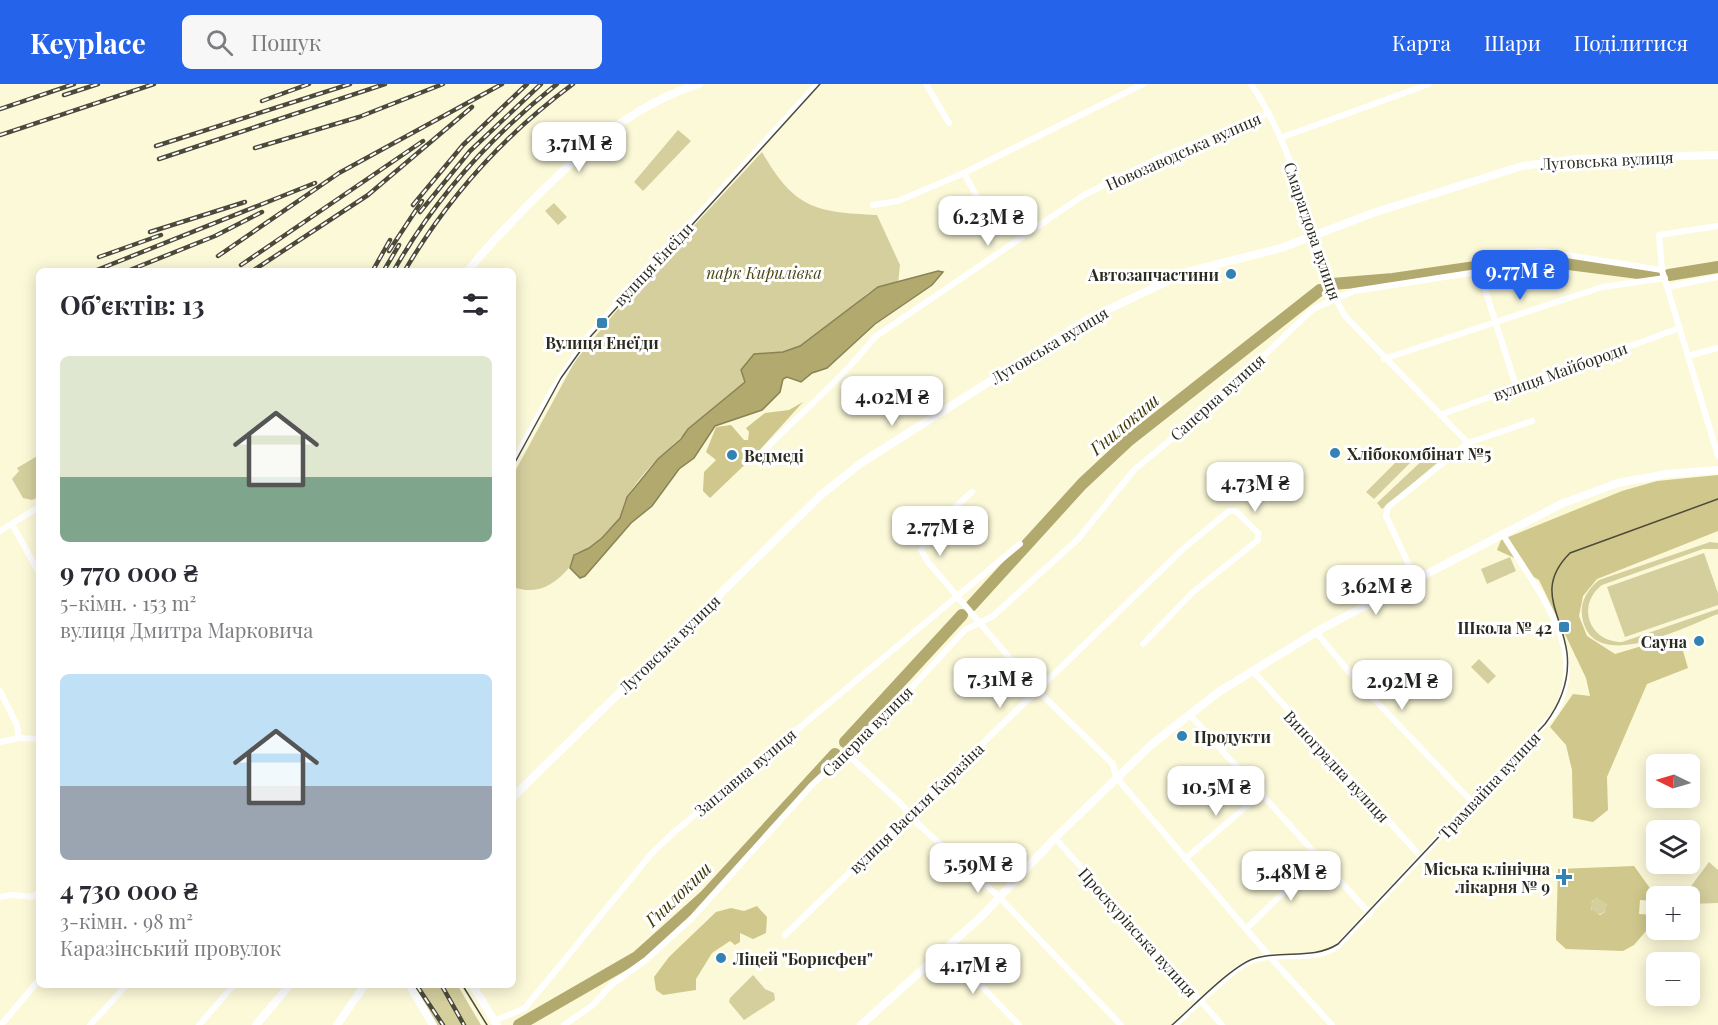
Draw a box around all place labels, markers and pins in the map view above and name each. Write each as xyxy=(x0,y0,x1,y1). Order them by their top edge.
pin: 3.71M ₴ xyxy=(524,122,634,173)
pin: 6.23M ₴ xyxy=(933,196,1043,247)
pin: 9.77M ₴ xyxy=(1465,250,1575,301)
place label: Автозапчастини xyxy=(1087,264,1220,285)
marker: Автозапчастини xyxy=(1224,267,1238,281)
marker: Вулиця Енеїди xyxy=(595,316,609,330)
place label: Вулиця Енеїди xyxy=(545,332,659,353)
pin: 4.02M ₴ xyxy=(837,376,947,427)
place label: Хлібокомбінат №5 xyxy=(1347,443,1491,464)
place label: Ведмеді xyxy=(744,445,804,466)
marker: Хлібокомбінат №5 xyxy=(1328,446,1342,460)
marker: Ведмеді xyxy=(725,448,739,462)
pin: 4.73M ₴ xyxy=(1200,462,1310,513)
pin: 2.77M ₴ xyxy=(885,506,995,557)
pin: 3.62M ₴ xyxy=(1321,565,1431,616)
place label: Школа № 42 xyxy=(1457,617,1552,638)
marker: Школа № 42 xyxy=(1557,620,1571,634)
place label: Сауна xyxy=(1641,631,1688,652)
marker: Сауна xyxy=(1692,634,1706,648)
pin: 7.31M ₴ xyxy=(945,658,1055,709)
pin: 2.92M ₴ xyxy=(1347,660,1457,711)
place label: Продукти xyxy=(1194,726,1271,747)
marker: Продукти xyxy=(1175,729,1189,743)
pin: 10.5M ₴ xyxy=(1161,766,1271,817)
pin: 5.59M ₴ xyxy=(923,843,1033,894)
pin: 5.48M ₴ xyxy=(1236,851,1346,902)
place label: Міська клінічна лікарня № 9 xyxy=(1424,858,1551,897)
marker: Міська клінічна лікарня № 9 xyxy=(1555,868,1573,886)
pin: 4.17M ₴ xyxy=(918,944,1028,995)
place label: Ліцей "Борисфен" xyxy=(732,948,873,969)
marker: Ліцей "Борисфен" xyxy=(714,951,728,965)

